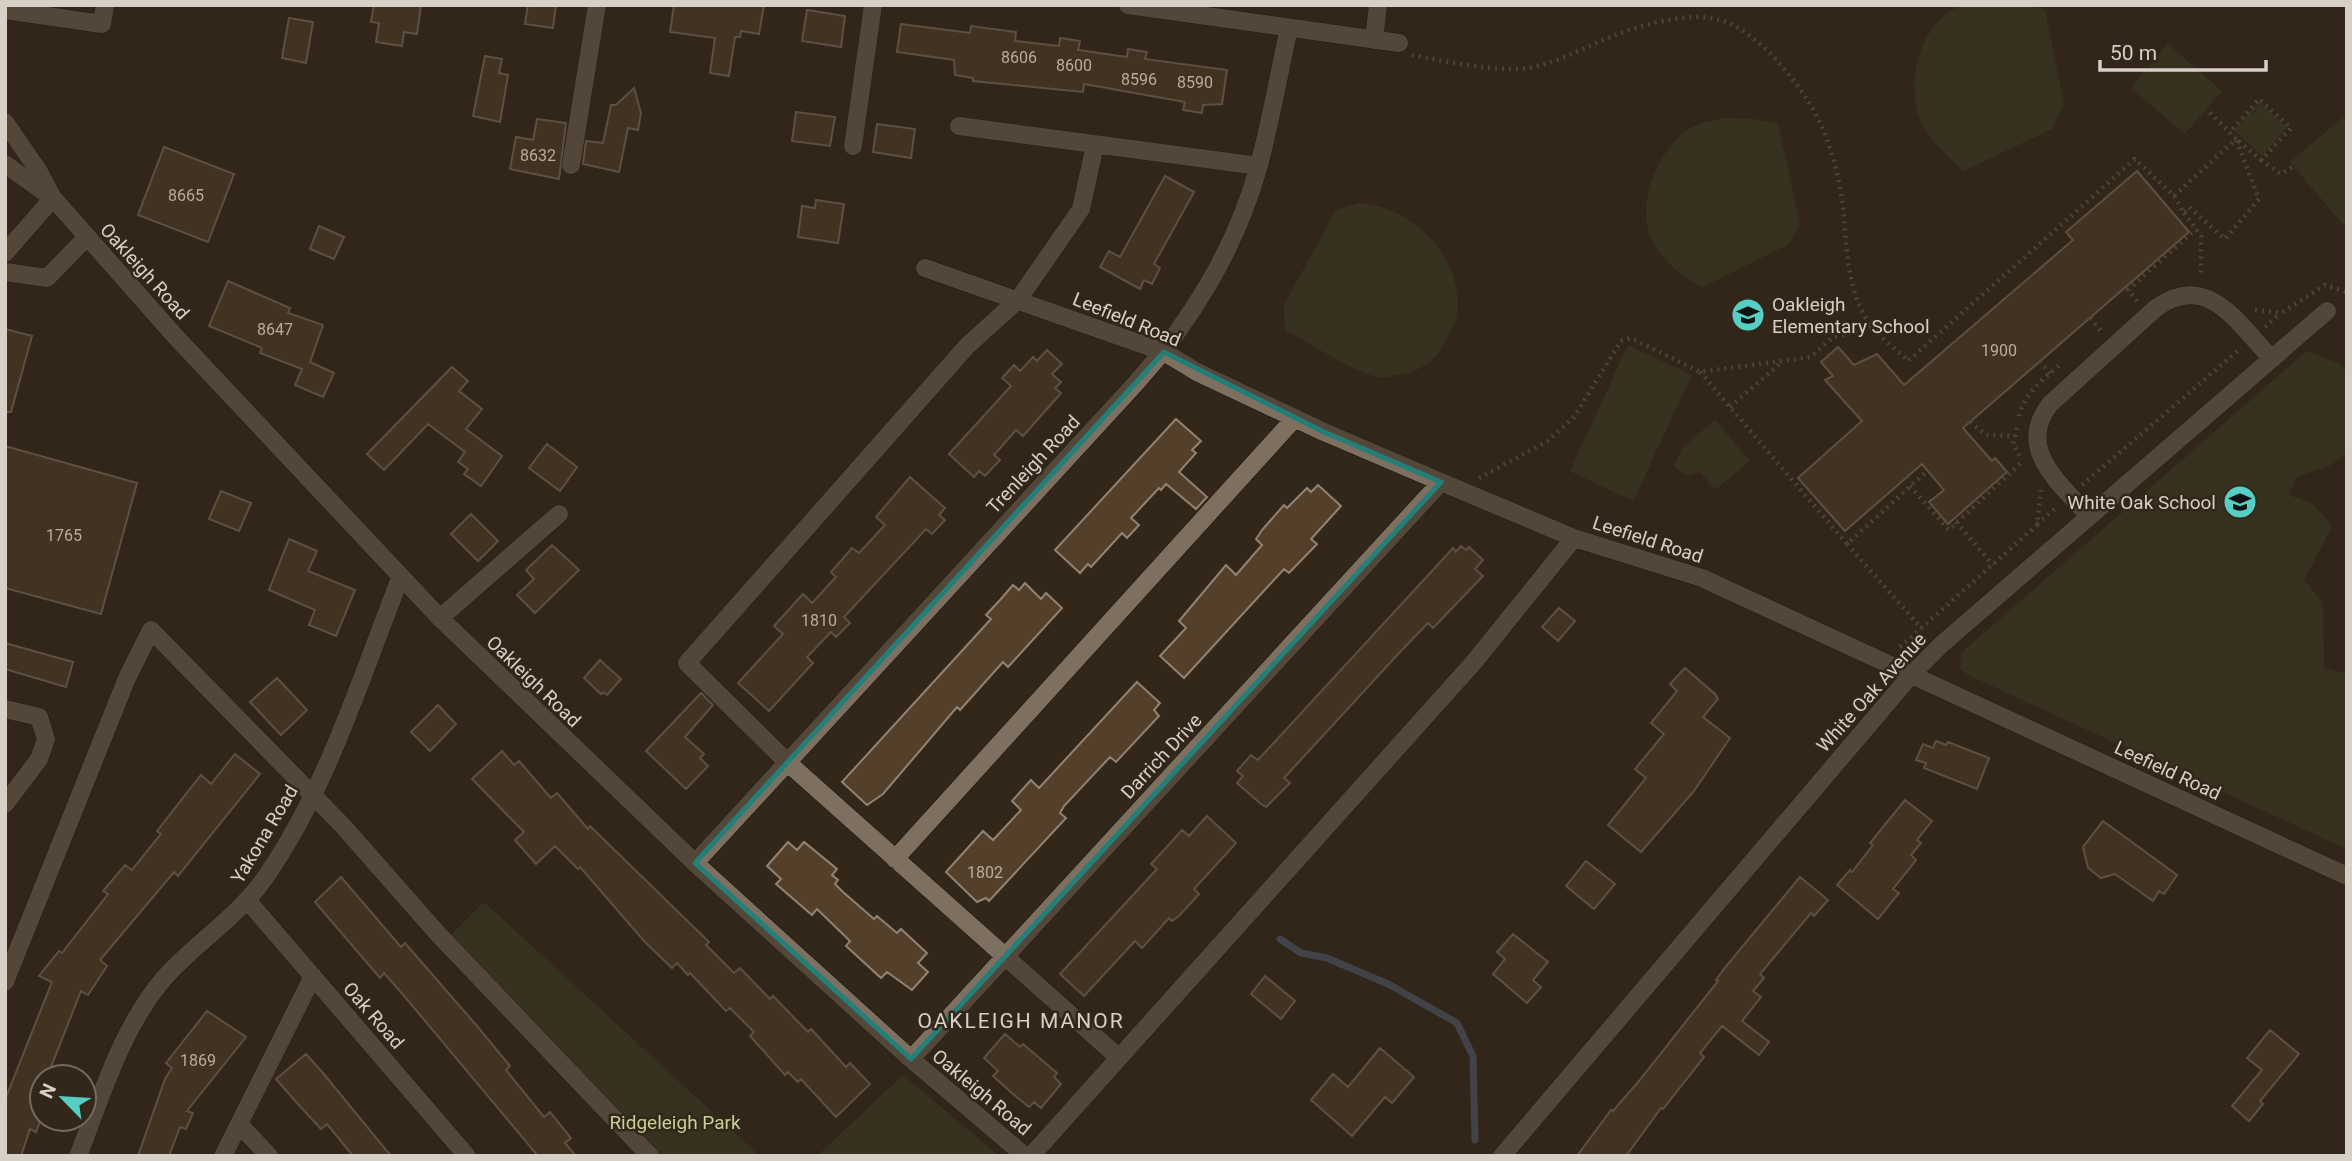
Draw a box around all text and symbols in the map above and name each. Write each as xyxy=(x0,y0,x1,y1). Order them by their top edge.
scale bar xyxy=(2100,28,2266,72)
text: 50 m xyxy=(2110,41,2157,65)
house number: 8606 xyxy=(1001,48,1037,67)
house number: 8600 xyxy=(1056,56,1092,75)
house number: 8596 xyxy=(1121,70,1157,89)
house number: 8590 xyxy=(1177,73,1213,92)
house number: 8632 xyxy=(520,146,556,165)
house number: 8665 xyxy=(168,186,204,205)
street label: Oakleigh Road xyxy=(95,218,194,324)
street label: Leefield Road xyxy=(1069,287,1184,352)
place label: Oakleigh Elementary School xyxy=(1772,293,1930,338)
school or university icon: Oakleigh Elementary School xyxy=(1729,296,1767,334)
house number: 8647 xyxy=(257,320,293,339)
house number: 1900 xyxy=(1981,341,2017,360)
street label: Trenleigh Road xyxy=(982,410,1085,518)
school or university icon: White Oak School xyxy=(2221,483,2259,521)
place label: White Oak School xyxy=(2067,491,2216,514)
street label: Leefield Road xyxy=(1590,511,1706,568)
house number: 1765 xyxy=(46,526,82,545)
house number: 1810 xyxy=(801,611,837,630)
street label: White Oak Avenue xyxy=(1812,628,1931,757)
street label: Oakleigh Road xyxy=(482,631,585,732)
street label: Darrich Drive xyxy=(1116,709,1207,804)
street label: Leefield Road xyxy=(2111,736,2225,805)
street label: Yakona Road xyxy=(226,781,303,888)
house number: 1802 xyxy=(967,863,1003,882)
street label: Oak Road xyxy=(338,977,409,1054)
district label: OAKLEIGH MANOR xyxy=(917,1009,1125,1033)
street label: Oakleigh Road xyxy=(928,1044,1036,1140)
house number: 1869 xyxy=(180,1051,216,1070)
north arrow xyxy=(28,1063,98,1133)
text: N xyxy=(35,1080,61,1102)
park label: Ridgeleigh Park xyxy=(609,1111,741,1134)

